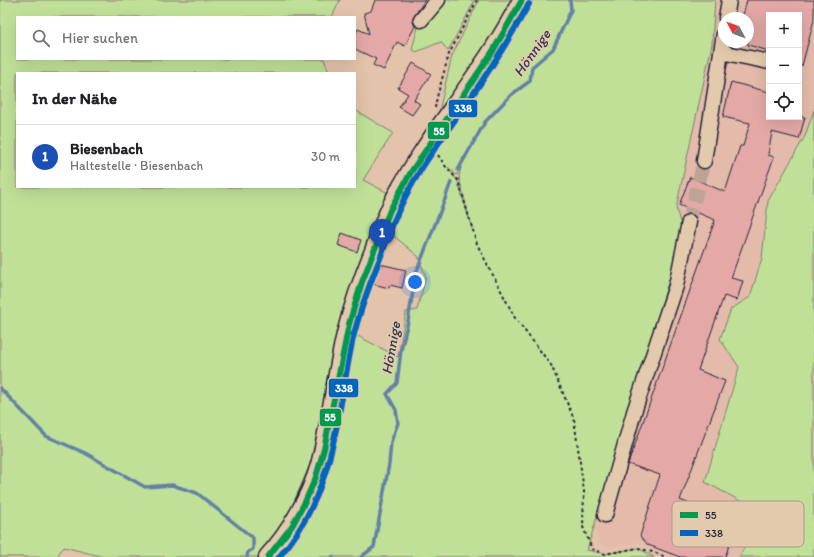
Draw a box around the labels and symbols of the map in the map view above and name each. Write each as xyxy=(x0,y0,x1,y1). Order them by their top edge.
north arrow xyxy=(718,12,754,48)
water label: Hönnige xyxy=(509,25,555,80)
line badge: 338 xyxy=(448,99,478,118)
text: 338 xyxy=(454,102,472,115)
line badge: 55 xyxy=(427,121,450,140)
text: 55 xyxy=(433,125,445,138)
pin: 1 xyxy=(369,219,395,252)
your location xyxy=(405,272,425,292)
water label: Hönnige xyxy=(378,319,405,376)
line badge: 338 xyxy=(328,378,359,398)
text: 338 xyxy=(335,382,353,395)
line badge: 55 xyxy=(319,408,342,427)
text: 55 xyxy=(324,411,336,424)
legend xyxy=(672,501,804,547)
text: 55 xyxy=(705,509,717,522)
text: 338 xyxy=(705,527,723,540)

